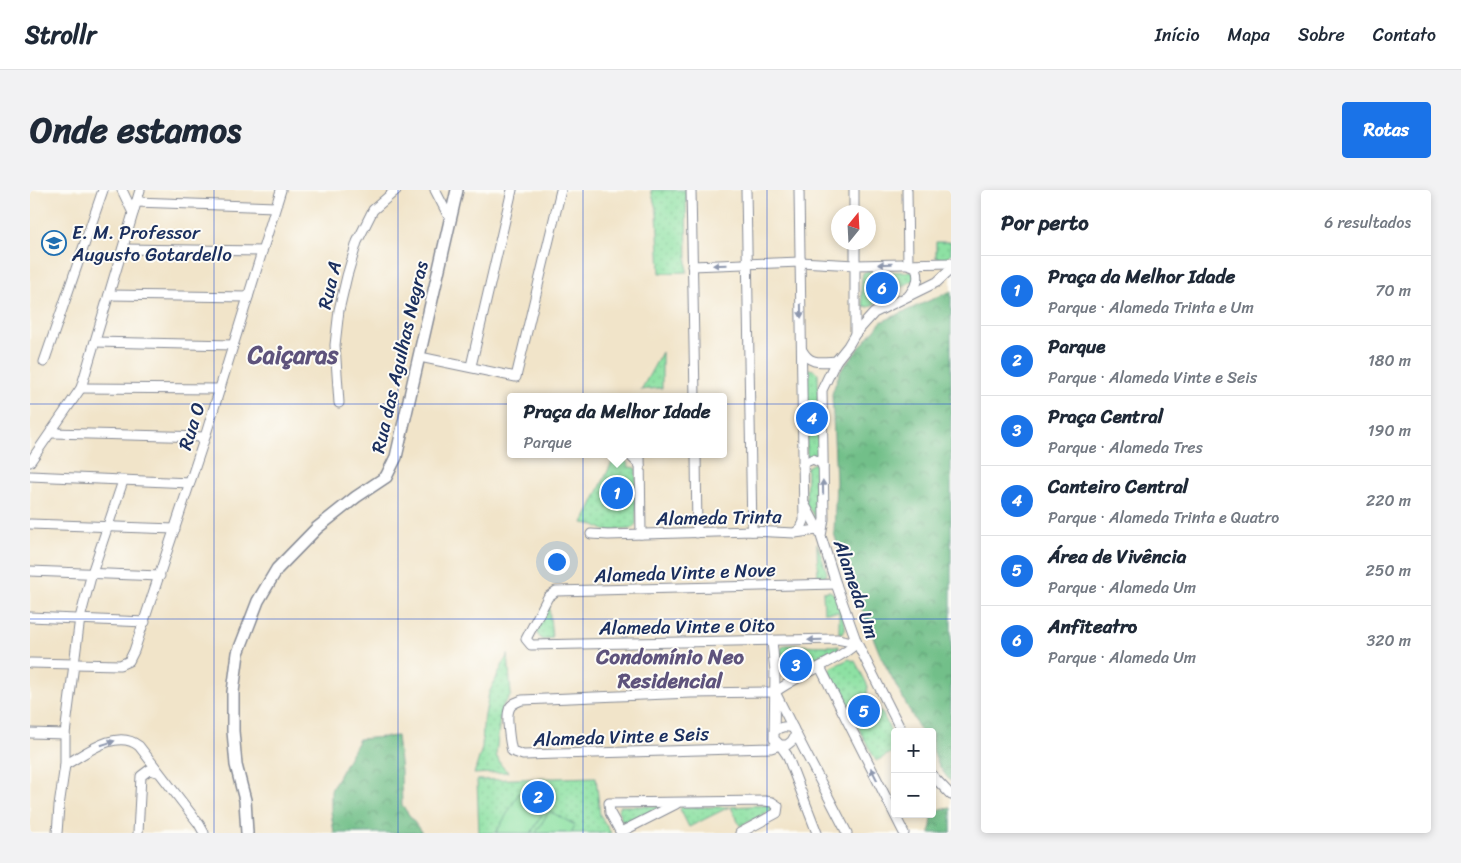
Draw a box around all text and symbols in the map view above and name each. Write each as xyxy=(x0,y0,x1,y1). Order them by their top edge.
text: Strollr xyxy=(25,14,96,56)
text: Início xyxy=(1155,19,1200,51)
text: Mapa xyxy=(1228,19,1270,51)
text: Sobre xyxy=(1298,19,1345,51)
text: Contato xyxy=(1373,19,1436,51)
text: Onde estamos xyxy=(30,99,241,161)
button: Rotas xyxy=(1342,102,1431,158)
text: Por perto xyxy=(1001,204,1089,242)
north arrow xyxy=(831,205,876,250)
text: 6 resultados xyxy=(1324,208,1411,237)
place label: E. M. Professor Augusto Gotardello xyxy=(71,216,232,271)
school or university icon: E. M. Professor Augusto Gotardello xyxy=(41,230,67,256)
street label: Rua A xyxy=(308,258,351,313)
street label: Rua das Agulhas Negras xyxy=(361,258,438,456)
text: Praça da Melhor Idade xyxy=(1048,260,1235,293)
one-way arrow xyxy=(712,261,728,269)
one-way arrow xyxy=(877,261,893,269)
pin: 6 xyxy=(866,269,898,307)
text: 1 xyxy=(1014,276,1020,305)
text: 70 m xyxy=(1375,276,1411,305)
text: Parque · Alameda Trinta e Um xyxy=(1048,293,1254,322)
one-way arrow xyxy=(797,303,805,319)
text: Parque xyxy=(1048,330,1105,363)
district label: Caiçaras xyxy=(247,334,339,376)
text: 2 xyxy=(1012,346,1022,375)
text: 180 m xyxy=(1368,346,1411,375)
text: Parque · Alameda Vinte e Seis xyxy=(1048,363,1257,392)
popup xyxy=(507,393,727,458)
text: Praça da Melhor Idade xyxy=(523,395,711,428)
street label: Rua O xyxy=(168,398,215,454)
pin: 4 xyxy=(796,399,828,437)
text: Praça Central xyxy=(1048,400,1163,433)
text: 3 xyxy=(1013,416,1021,445)
text: 190 m xyxy=(1368,416,1411,445)
text: Parque xyxy=(523,428,572,457)
text: Parque · Alameda Tres xyxy=(1048,433,1203,462)
text: Canteiro Central xyxy=(1048,470,1188,503)
pin: 1 xyxy=(601,474,633,512)
one-way arrow xyxy=(819,479,827,495)
text: 4 xyxy=(1012,486,1022,515)
text: 220 m xyxy=(1366,486,1411,515)
street label: Alameda Trinta xyxy=(655,500,783,535)
text: Parque · Alameda Trinta e Quatro xyxy=(1048,503,1279,532)
street label: Alameda Um xyxy=(824,534,889,644)
text: Área de Vivência xyxy=(1048,540,1186,573)
your location xyxy=(544,549,570,575)
street label: Alameda Vinte e Nove xyxy=(593,553,777,592)
text: 5 xyxy=(1012,556,1022,585)
text: 250 m xyxy=(1365,556,1411,585)
text: Parque · Alameda Um xyxy=(1048,573,1196,602)
street label: Alameda Vinte e Oito xyxy=(598,608,775,645)
text: Anfiteatro xyxy=(1048,610,1137,643)
text: 6 xyxy=(1012,626,1022,655)
text: 320 m xyxy=(1366,626,1411,655)
one-way arrow xyxy=(806,636,822,644)
district label: Condomínio Neo Residencial xyxy=(595,638,744,700)
text: Parque · Alameda Um xyxy=(1048,643,1196,672)
pin: 3 xyxy=(780,646,812,684)
pin: 5 xyxy=(848,692,880,730)
street label: Alameda Vinte e Seis xyxy=(532,717,710,756)
map controls xyxy=(891,728,936,818)
button: + xyxy=(891,728,936,773)
one-way arrow xyxy=(101,738,116,746)
one-way arrow xyxy=(870,767,878,781)
button: − xyxy=(891,773,936,818)
pin: 2 xyxy=(522,778,554,816)

